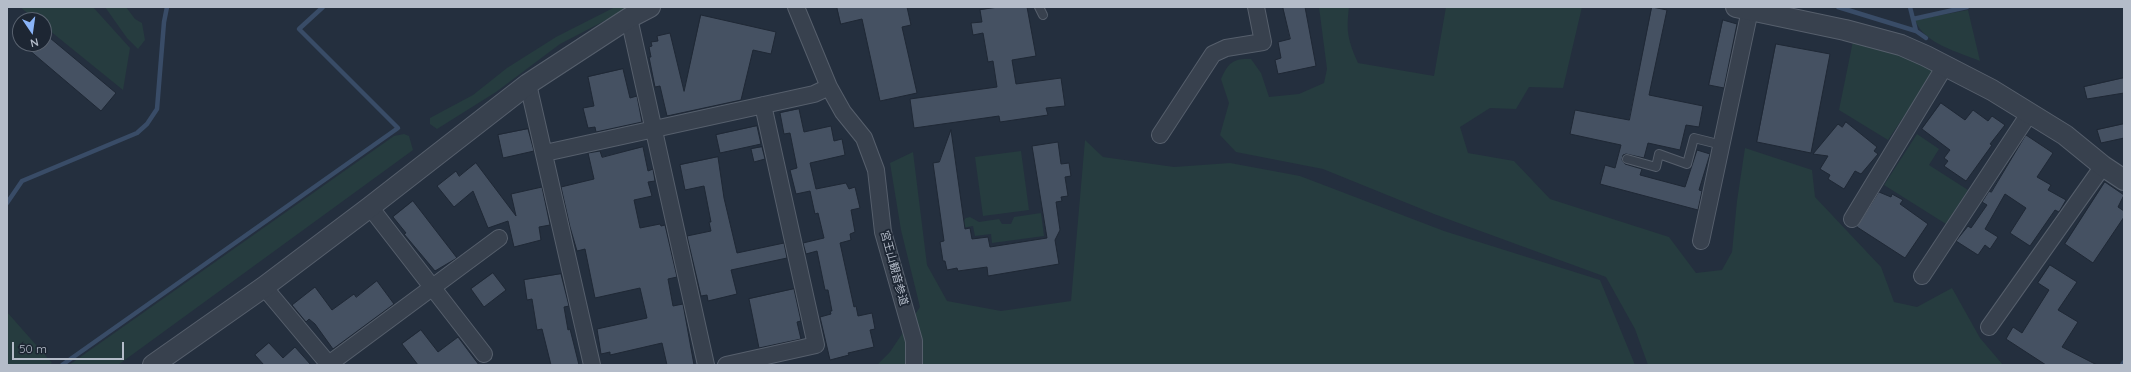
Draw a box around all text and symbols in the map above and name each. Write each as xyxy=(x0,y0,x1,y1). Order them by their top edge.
north arrow xyxy=(12,12,52,52)
text: N xyxy=(29,35,40,50)
street label: 宮王山観音参道 xyxy=(878,229,910,307)
scale bar xyxy=(14,334,126,360)
text: 50 m xyxy=(19,341,47,356)

